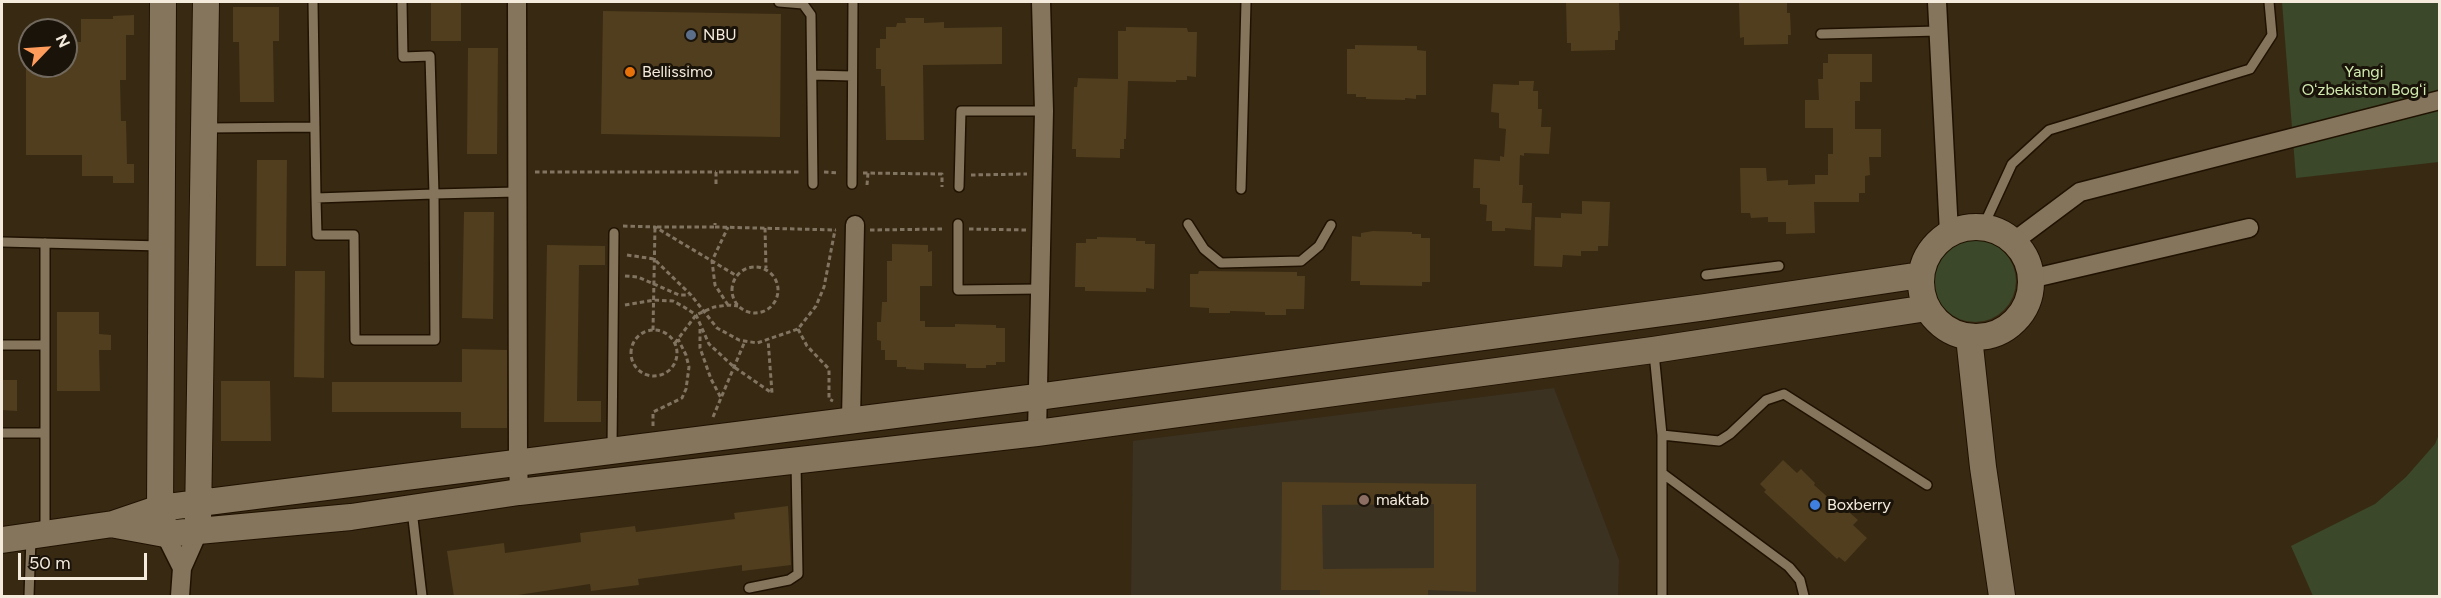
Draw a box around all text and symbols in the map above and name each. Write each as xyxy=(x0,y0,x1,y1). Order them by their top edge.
north arrow xyxy=(18,18,78,78)
place label: NBU xyxy=(703,25,736,45)
marker: NBU xyxy=(684,28,698,42)
text: N xyxy=(52,31,74,51)
place label: Bellissimo xyxy=(642,62,713,82)
park label: Yangi Oʻzbekiston Bogʻi xyxy=(2302,62,2426,100)
marker: Bellissimo xyxy=(623,65,637,79)
place label: maktab xyxy=(1376,490,1429,510)
marker: maktab xyxy=(1357,493,1371,507)
place label: Boxberry xyxy=(1827,495,1891,515)
marker: Boxberry xyxy=(1808,498,1822,512)
scale bar xyxy=(21,541,150,579)
text: 50 m xyxy=(29,552,71,574)

